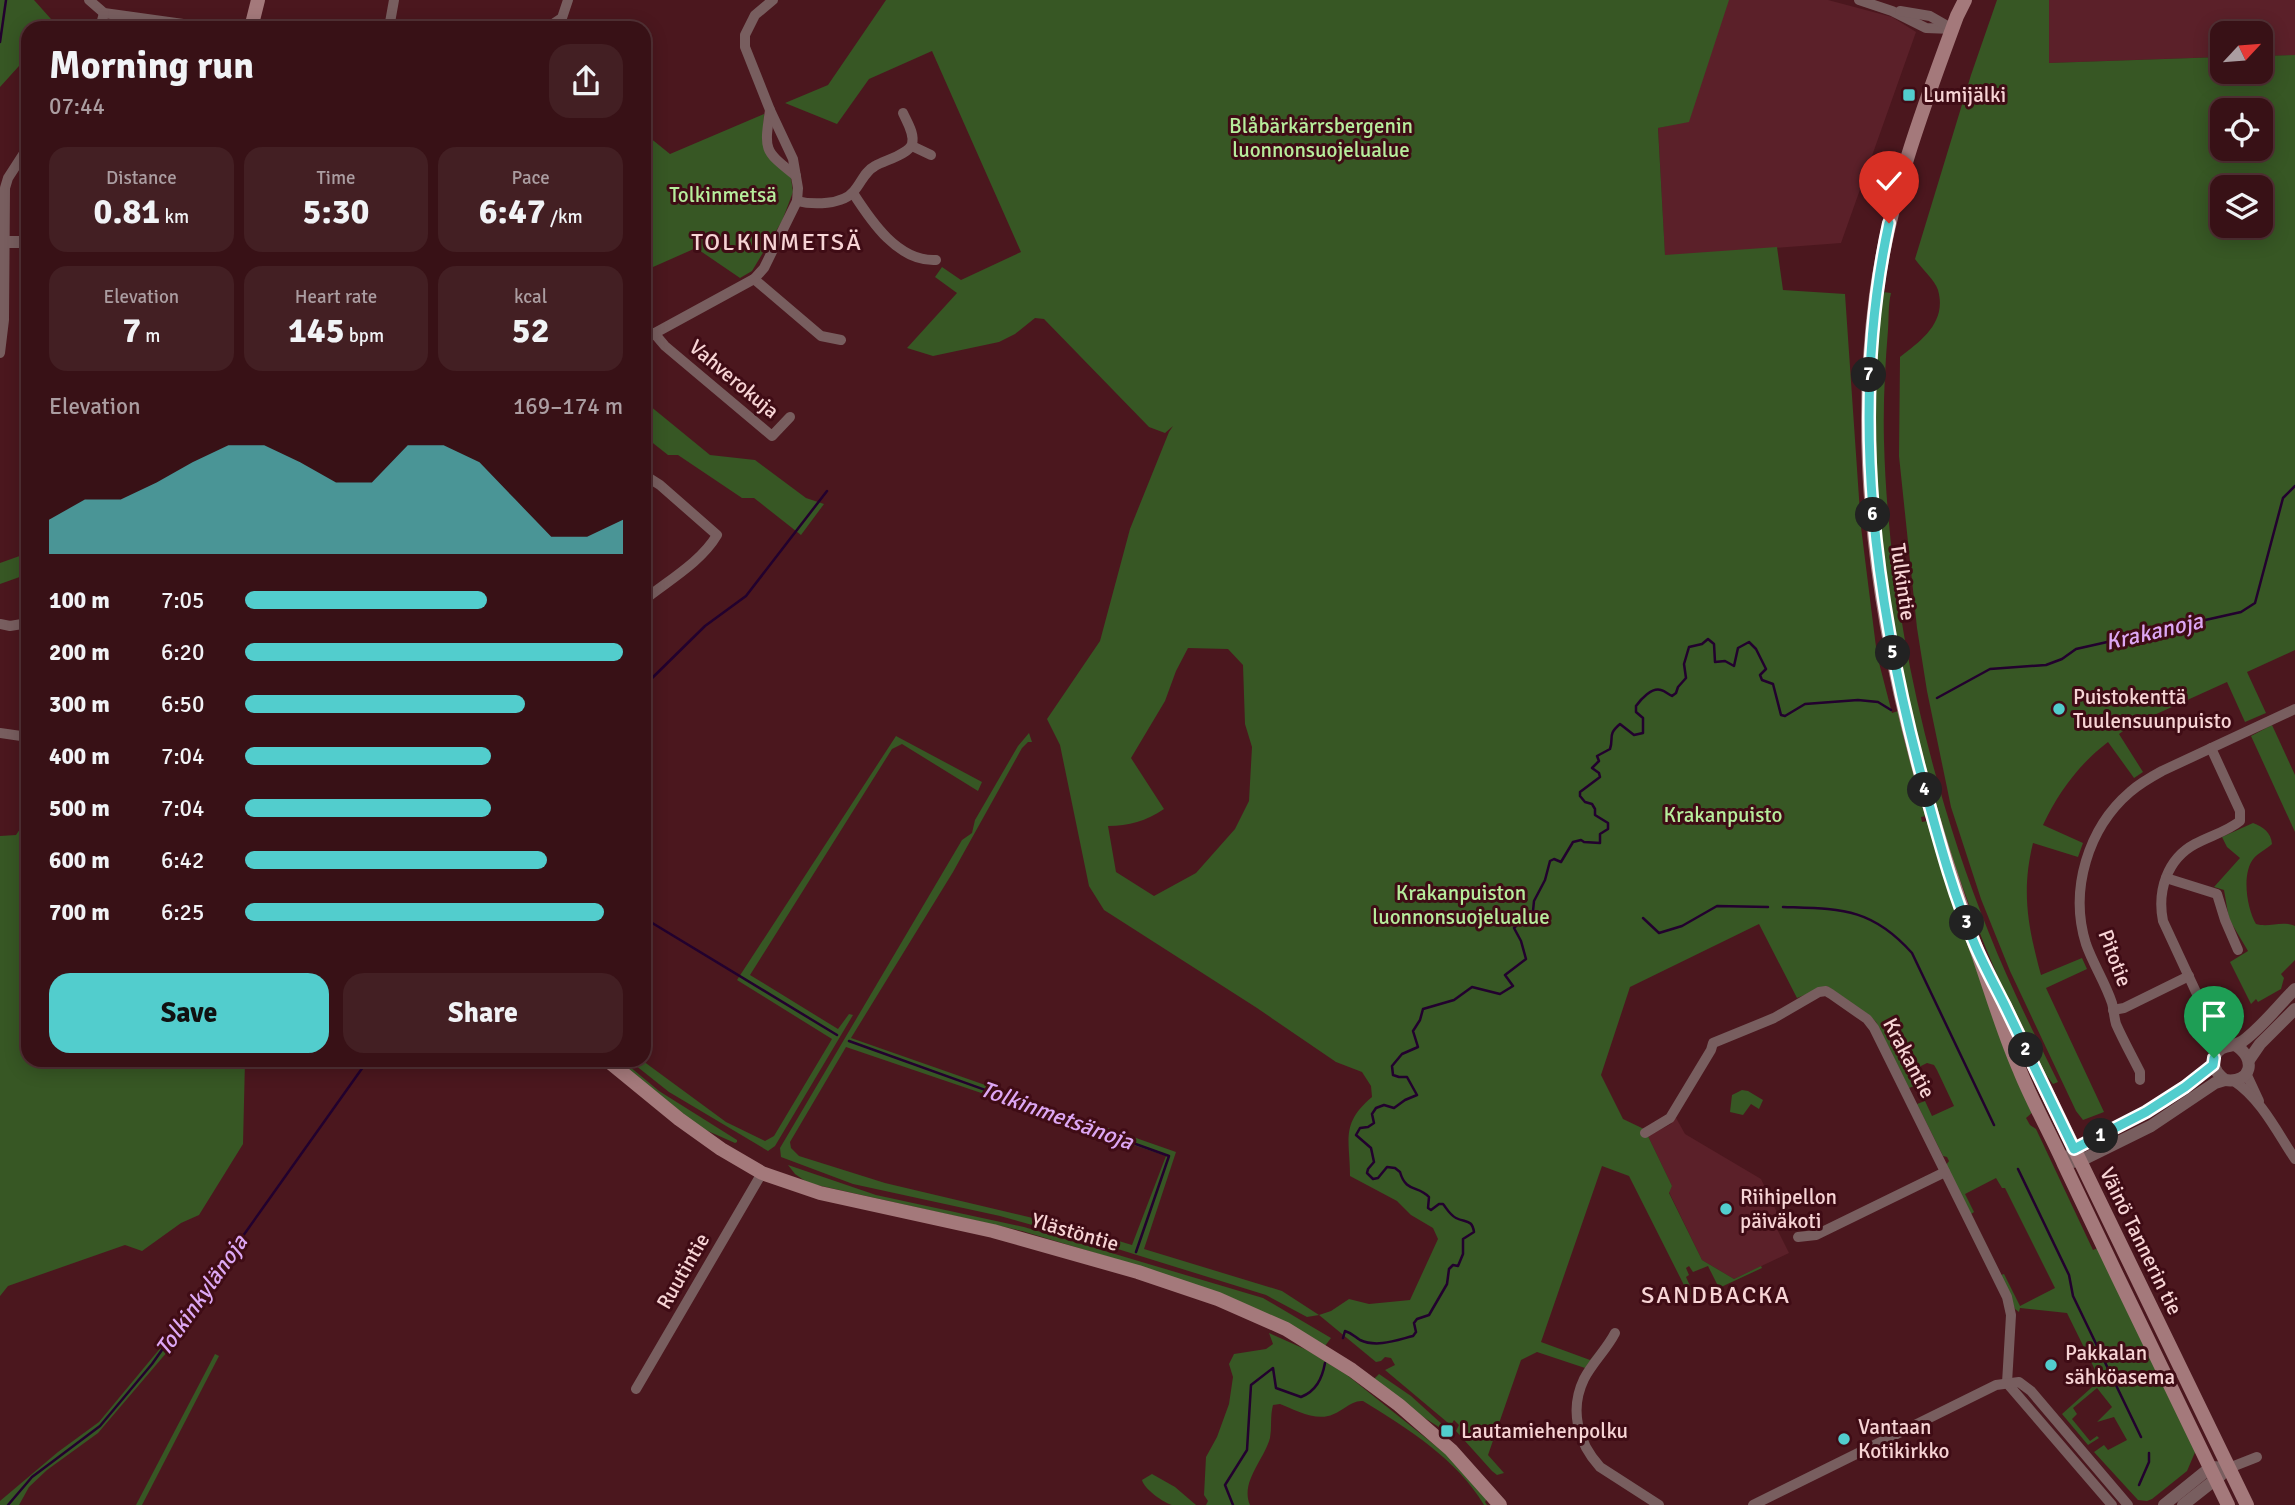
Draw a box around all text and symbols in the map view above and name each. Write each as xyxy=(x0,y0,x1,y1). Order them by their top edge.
north arrow xyxy=(2210,21,2273,84)
map controls xyxy=(2210,21,2273,238)
text: Morning run xyxy=(49,42,254,89)
button: share xyxy=(549,44,623,118)
place label: Lumijälki xyxy=(1923,82,2006,108)
marker: Lumijälki xyxy=(1901,87,1917,103)
text: 07:44 xyxy=(49,92,105,121)
button: locate xyxy=(2210,98,2273,161)
park label: Blåbärkärrsbergenin luonnonsuojelualue xyxy=(1229,113,1413,163)
pin xyxy=(1859,151,1919,223)
icon: check xyxy=(1870,162,1908,200)
text: Distance xyxy=(106,166,177,190)
text: Time xyxy=(316,166,356,190)
text: Pace xyxy=(512,166,550,190)
button: layers xyxy=(2210,175,2273,238)
park label: Tolkinmetsä xyxy=(669,182,777,208)
text: 0.81 xyxy=(94,190,160,233)
text: 5:30 xyxy=(302,190,370,233)
text: 6:47 xyxy=(479,190,546,233)
text: km xyxy=(160,205,189,229)
text: /km xyxy=(546,205,583,229)
district label: TOLKINMETSÄ xyxy=(691,227,863,257)
text: Elevation xyxy=(103,285,179,309)
text: Heart rate xyxy=(295,285,377,309)
text: kcal xyxy=(514,285,547,309)
text: 7 xyxy=(122,309,141,352)
text: 145 xyxy=(288,309,345,352)
text: 52 xyxy=(512,309,550,352)
text: m xyxy=(141,324,160,348)
text: bpm xyxy=(345,324,384,348)
street label: Vahverokuja xyxy=(684,334,784,424)
pin: 7 xyxy=(1852,358,1886,392)
text: 7 xyxy=(1863,362,1874,386)
text: Elevation xyxy=(49,392,141,421)
text: 169–174 m xyxy=(513,392,623,421)
pin: 6 xyxy=(1856,498,1890,532)
text: 6 xyxy=(1867,502,1878,526)
street label: Tulkintie xyxy=(1885,542,1921,622)
text: 100 m xyxy=(49,586,110,615)
text: 7:05 xyxy=(161,586,204,615)
water label: Krakanoja xyxy=(2102,606,2207,657)
pin: 5 xyxy=(1876,636,1910,670)
text: 200 m xyxy=(49,638,110,667)
text: 6:20 xyxy=(161,638,204,667)
text: 5 xyxy=(1887,640,1898,664)
place label: Puistokenttä Tuulensuunpuisto xyxy=(2073,684,2232,734)
text: 300 m xyxy=(49,690,110,719)
text: 6:50 xyxy=(161,690,204,719)
marker: Puistokenttä Tuulensuunpuisto xyxy=(2051,701,2067,717)
text: 400 m xyxy=(49,742,110,771)
text: 7:04 xyxy=(161,742,204,771)
pin: 4 xyxy=(1908,772,1942,808)
text: 4 xyxy=(1919,777,1930,801)
text: 500 m xyxy=(49,794,110,823)
text: 7:04 xyxy=(161,794,204,823)
park label: Krakanpuisto xyxy=(1664,802,1782,828)
text: 600 m xyxy=(49,846,110,875)
text: 6:42 xyxy=(161,846,204,875)
park label: Krakanpuiston luonnonsuojelualue xyxy=(1372,880,1550,930)
text: 700 m xyxy=(49,898,110,927)
text: 6:25 xyxy=(161,898,204,927)
pin: 3 xyxy=(1950,906,1984,940)
text: 3 xyxy=(1961,910,1972,934)
street label: Pitotie xyxy=(2092,926,2138,990)
button: Save xyxy=(49,973,329,1053)
button: Share xyxy=(343,973,623,1053)
pin xyxy=(2184,986,2244,1058)
icon: arrive xyxy=(2195,997,2233,1035)
street label: Krakantie xyxy=(1877,1013,1941,1103)
pin: 2 xyxy=(2008,1032,2044,1068)
text: 2 xyxy=(2020,1037,2031,1061)
water label: Tolkinmetsänoja xyxy=(976,1074,1138,1157)
pin: 1 xyxy=(2084,1118,2118,1154)
text: 1 xyxy=(2095,1123,2106,1147)
street label: Väinö Tannerin tie xyxy=(2094,1163,2188,1319)
place label: Riihipellon päiväkoti xyxy=(1740,1184,1837,1234)
marker: Riihipellon päiväkoti xyxy=(1718,1201,1734,1217)
street label: Ylästöntie xyxy=(1028,1207,1122,1257)
water label: Tolkinkylänoja xyxy=(149,1228,255,1362)
street label: Ruutintie xyxy=(651,1228,715,1314)
district label: SANDBACKA xyxy=(1641,1280,1791,1310)
place label: Pakkalan sähköasema xyxy=(2065,1340,2175,1390)
marker: Pakkalan sähköasema xyxy=(2043,1357,2059,1373)
place label: Vantaan Kotikirkko xyxy=(1858,1414,1950,1464)
place label: Lautamiehenpolku xyxy=(1461,1418,1628,1444)
marker: Lautamiehenpolku xyxy=(1439,1423,1455,1439)
marker: Vantaan Kotikirkko xyxy=(1836,1431,1852,1447)

